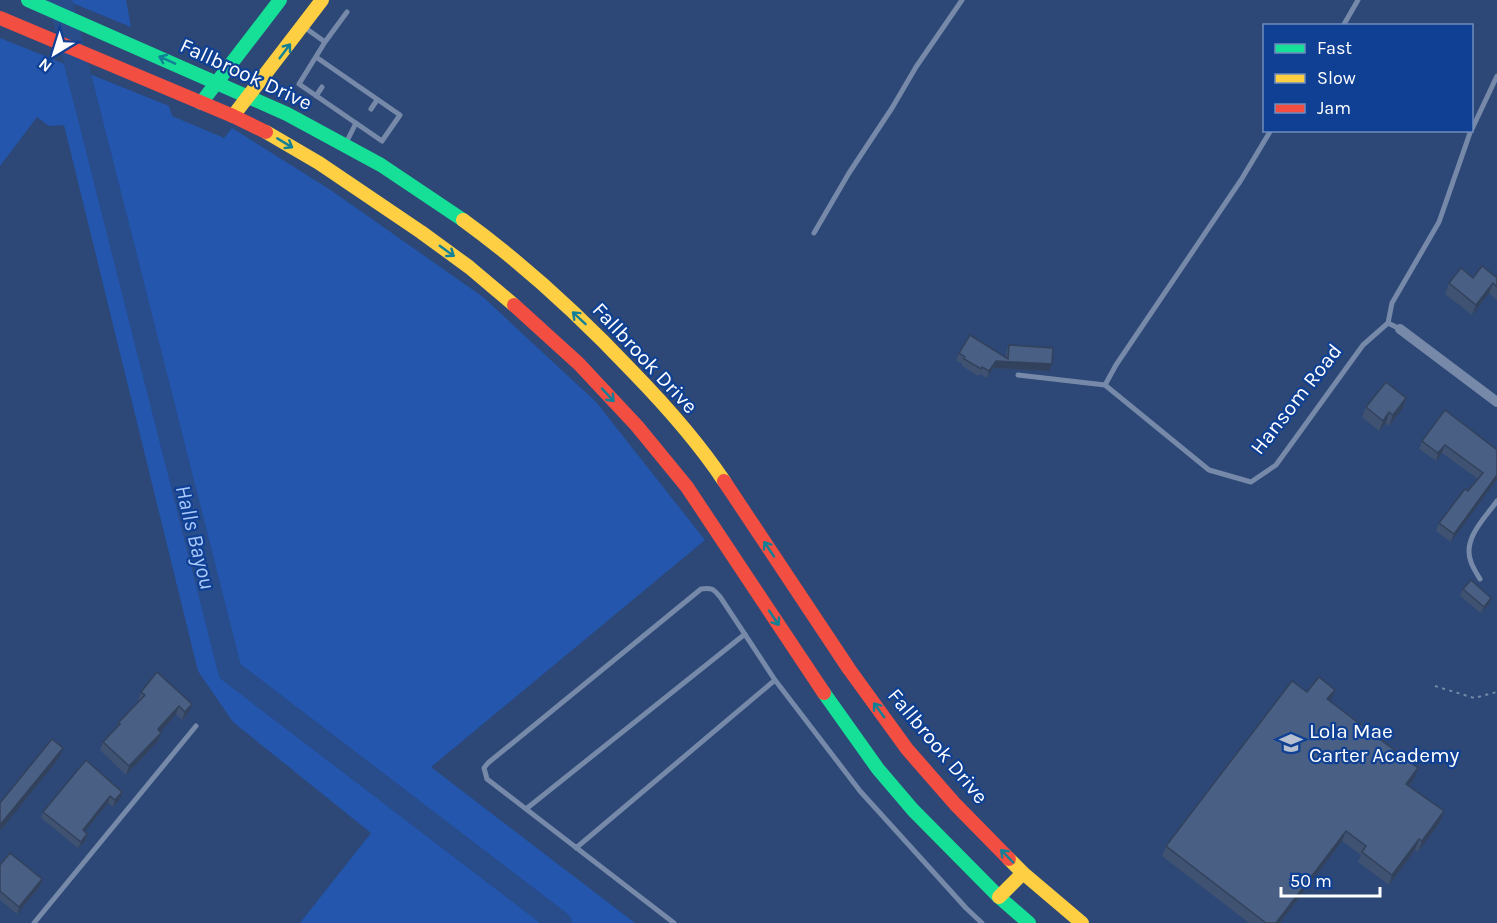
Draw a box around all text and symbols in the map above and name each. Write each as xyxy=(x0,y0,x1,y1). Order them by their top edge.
north arrow xyxy=(24,24,84,84)
legend xyxy=(1263,24,1473,132)
street label: Fallbrook Drive xyxy=(176,33,316,115)
text: Fast xyxy=(1317,37,1352,59)
one-way arrow xyxy=(278,43,291,59)
text: N xyxy=(35,54,55,76)
one-way arrow xyxy=(158,54,176,66)
text: Slow xyxy=(1317,67,1356,89)
text: Jam xyxy=(1317,97,1351,119)
one-way arrow xyxy=(276,137,293,149)
one-way arrow xyxy=(439,245,455,258)
street label: Fallbrook Drive xyxy=(588,298,702,418)
one-way arrow xyxy=(572,311,587,325)
street label: Hansom Road xyxy=(1245,339,1347,459)
one-way arrow xyxy=(601,388,615,403)
water label: Halls Bayou xyxy=(170,483,221,592)
one-way arrow xyxy=(763,541,775,557)
one-way arrow xyxy=(768,610,780,626)
street label: Fallbrook Drive xyxy=(883,684,993,808)
one-way arrow xyxy=(873,702,885,718)
place label: Lola Mae Carter Academy xyxy=(1309,719,1460,767)
school or university icon: Lola Mae Carter Academy xyxy=(1278,730,1304,756)
one-way arrow xyxy=(1000,849,1014,864)
scale bar xyxy=(1281,860,1380,898)
text: 50 m xyxy=(1290,870,1332,892)

